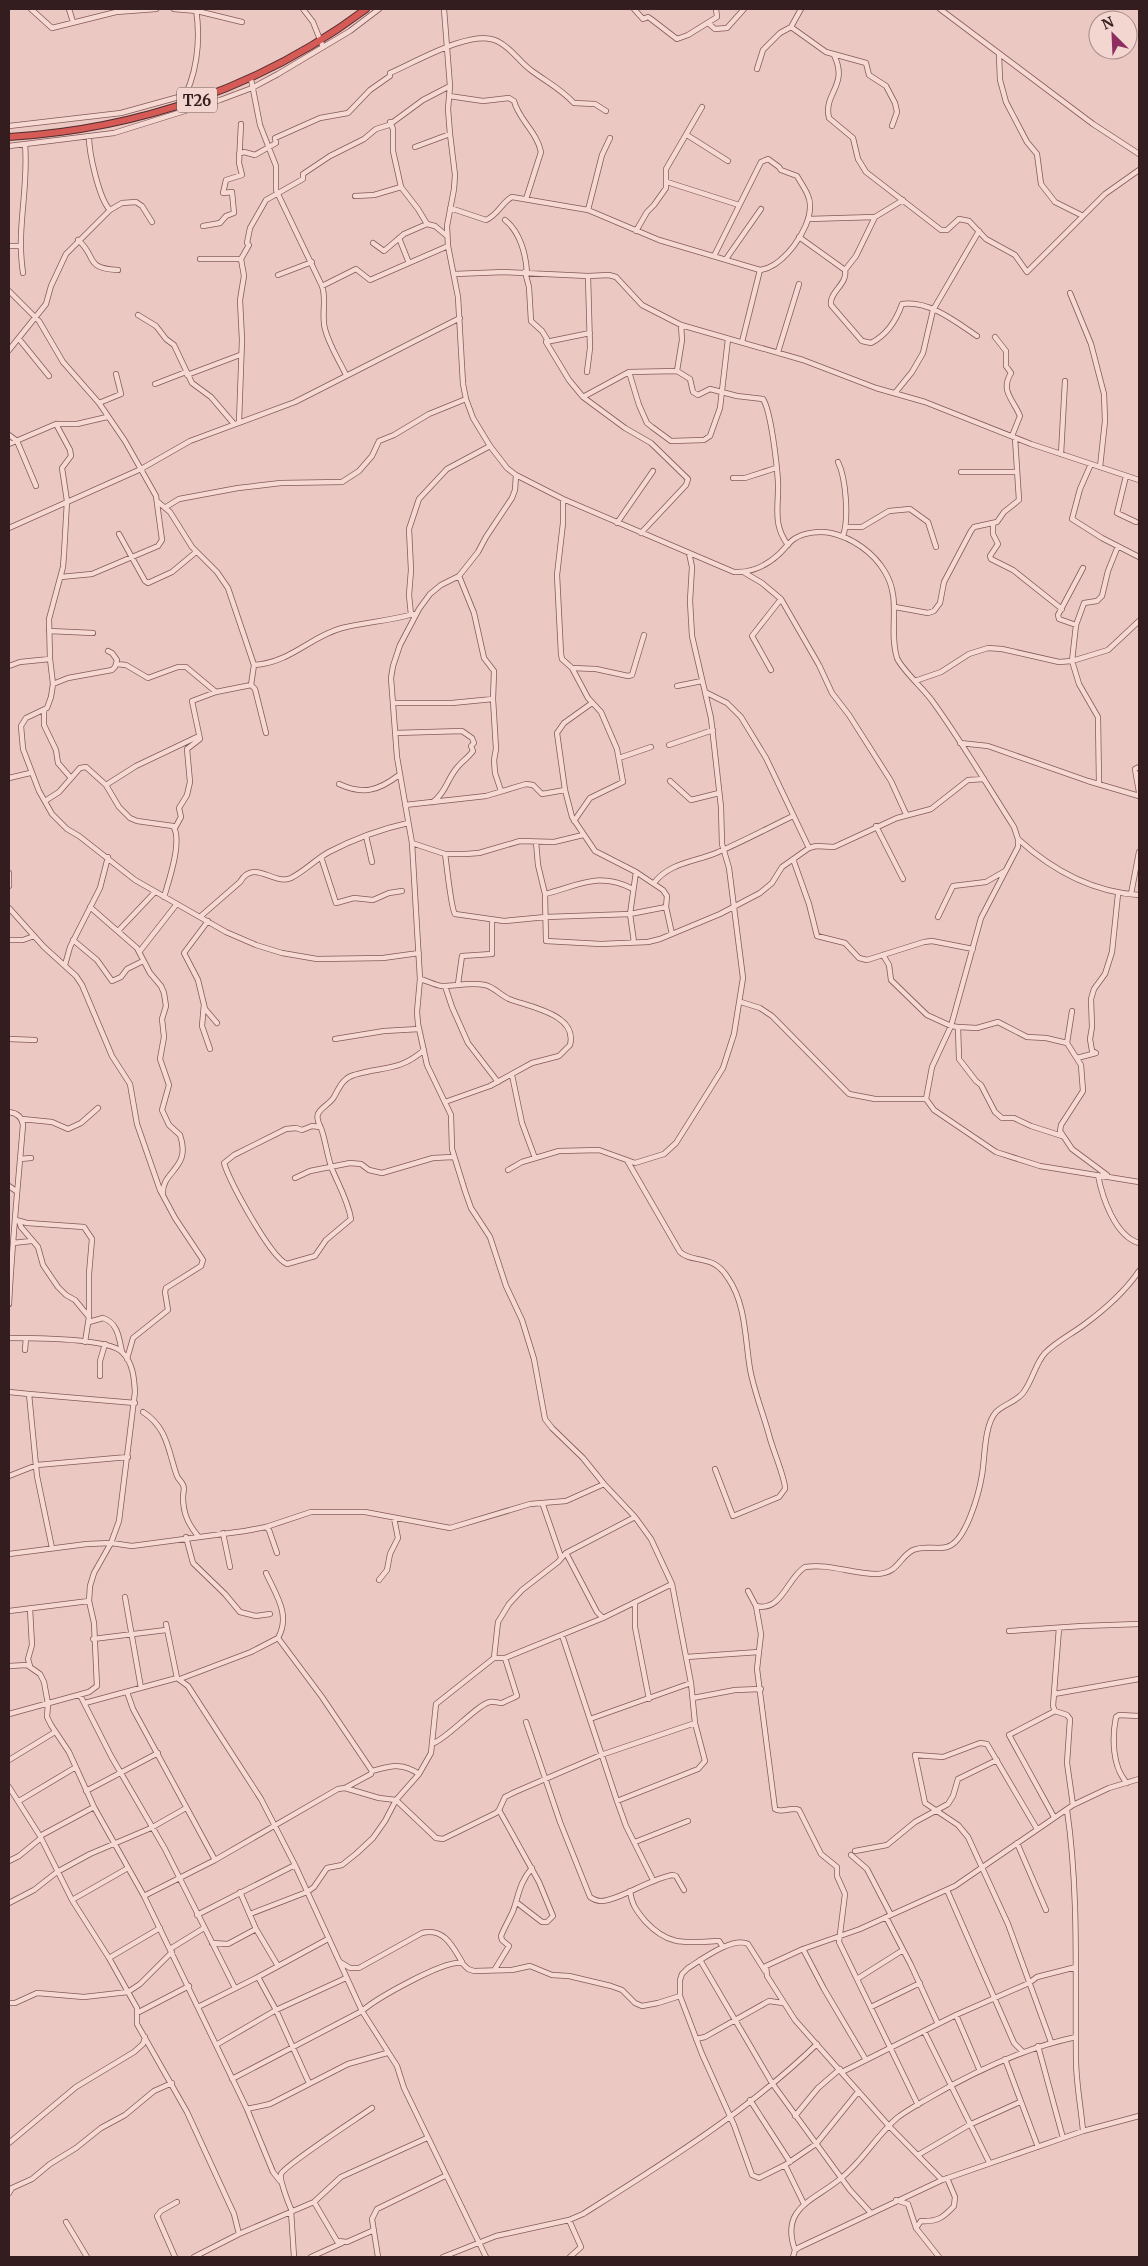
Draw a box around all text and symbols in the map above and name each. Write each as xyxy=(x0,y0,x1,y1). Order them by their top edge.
north arrow xyxy=(1088,10,1138,60)
text: N xyxy=(1099,13,1116,34)
road number: T26 xyxy=(177,88,217,112)

